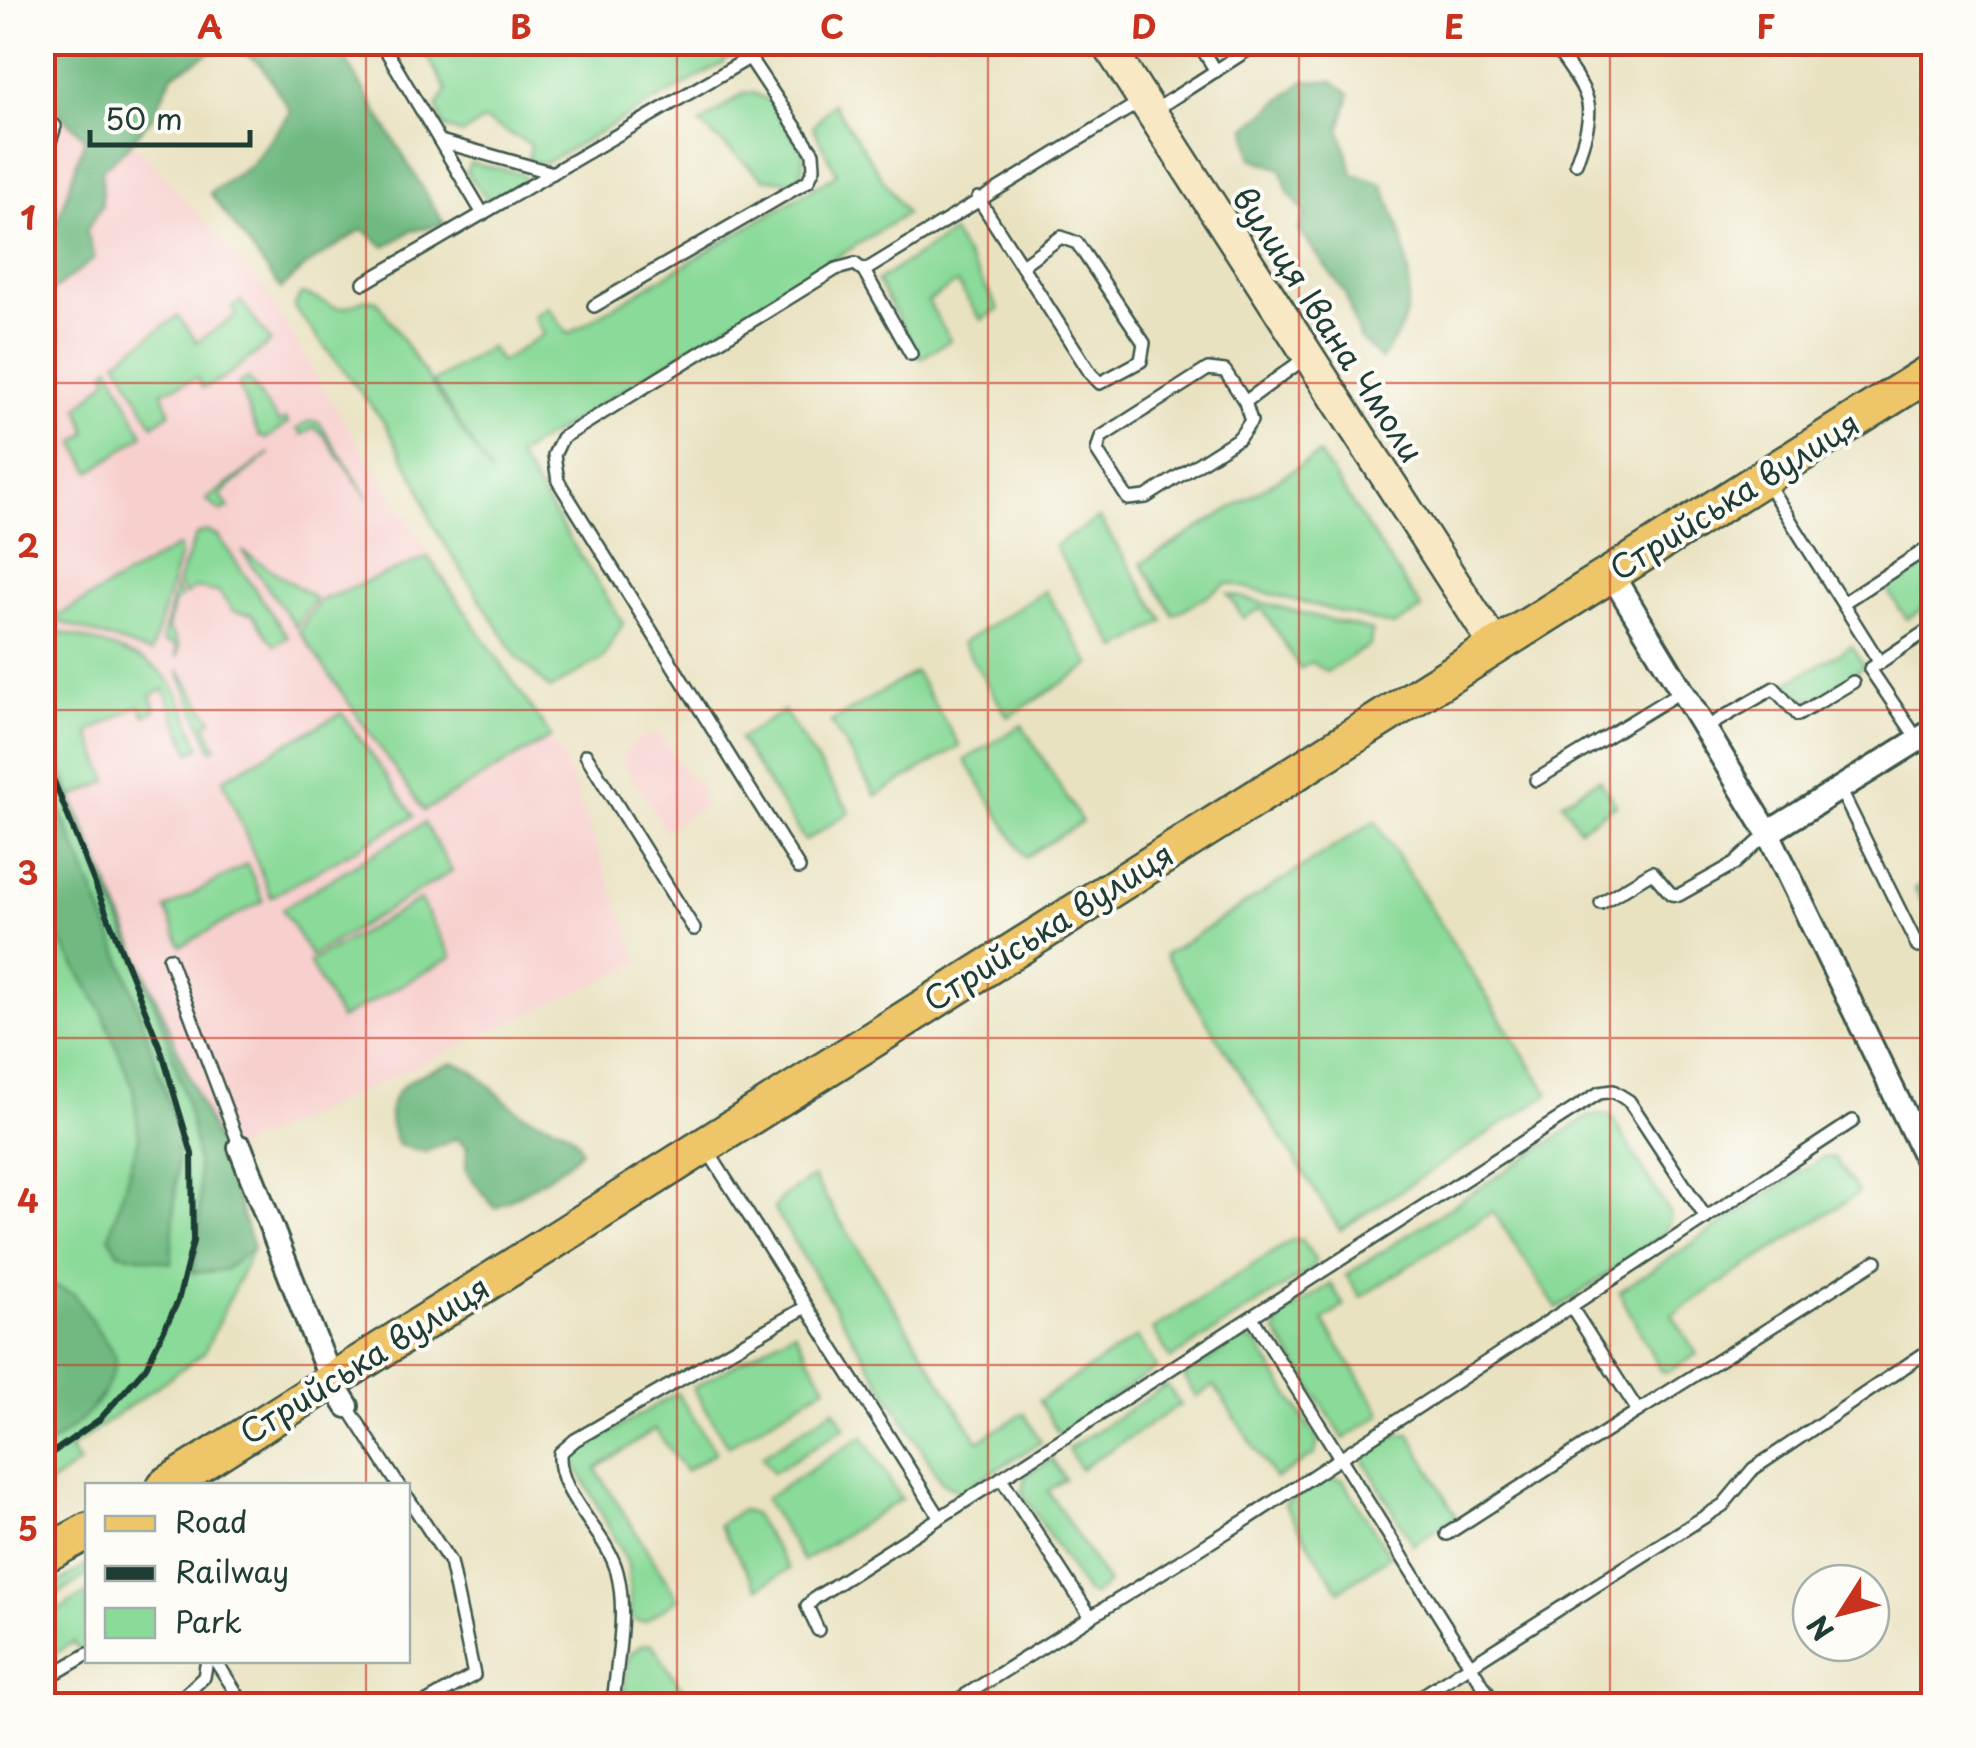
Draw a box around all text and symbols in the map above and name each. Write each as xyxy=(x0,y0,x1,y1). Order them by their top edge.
text: A xyxy=(197,2,223,50)
text: B xyxy=(510,2,532,50)
text: C xyxy=(820,2,844,50)
text: D xyxy=(1131,2,1157,50)
text: E xyxy=(1444,2,1464,50)
text: F xyxy=(1757,2,1775,50)
scale bar xyxy=(90,85,250,147)
text: 50 m xyxy=(105,95,183,140)
street label: вулиця Івана Чмоли xyxy=(1222,177,1436,471)
text: 1 xyxy=(20,193,36,241)
street label: Стрийська вулиця xyxy=(1600,399,1868,591)
text: 2 xyxy=(17,521,39,569)
street label: Стрийська вулиця xyxy=(914,830,1182,1022)
text: 3 xyxy=(18,848,38,896)
text: 4 xyxy=(17,1176,39,1224)
street label: Стрийська вулиця xyxy=(230,1263,498,1455)
legend xyxy=(85,1483,410,1663)
text: Road xyxy=(175,1498,248,1543)
text: 5 xyxy=(18,1504,38,1552)
text: Railway xyxy=(175,1548,289,1593)
north arrow xyxy=(1791,1563,1891,1663)
text: Park xyxy=(175,1598,242,1643)
text: N xyxy=(1796,1607,1843,1650)

